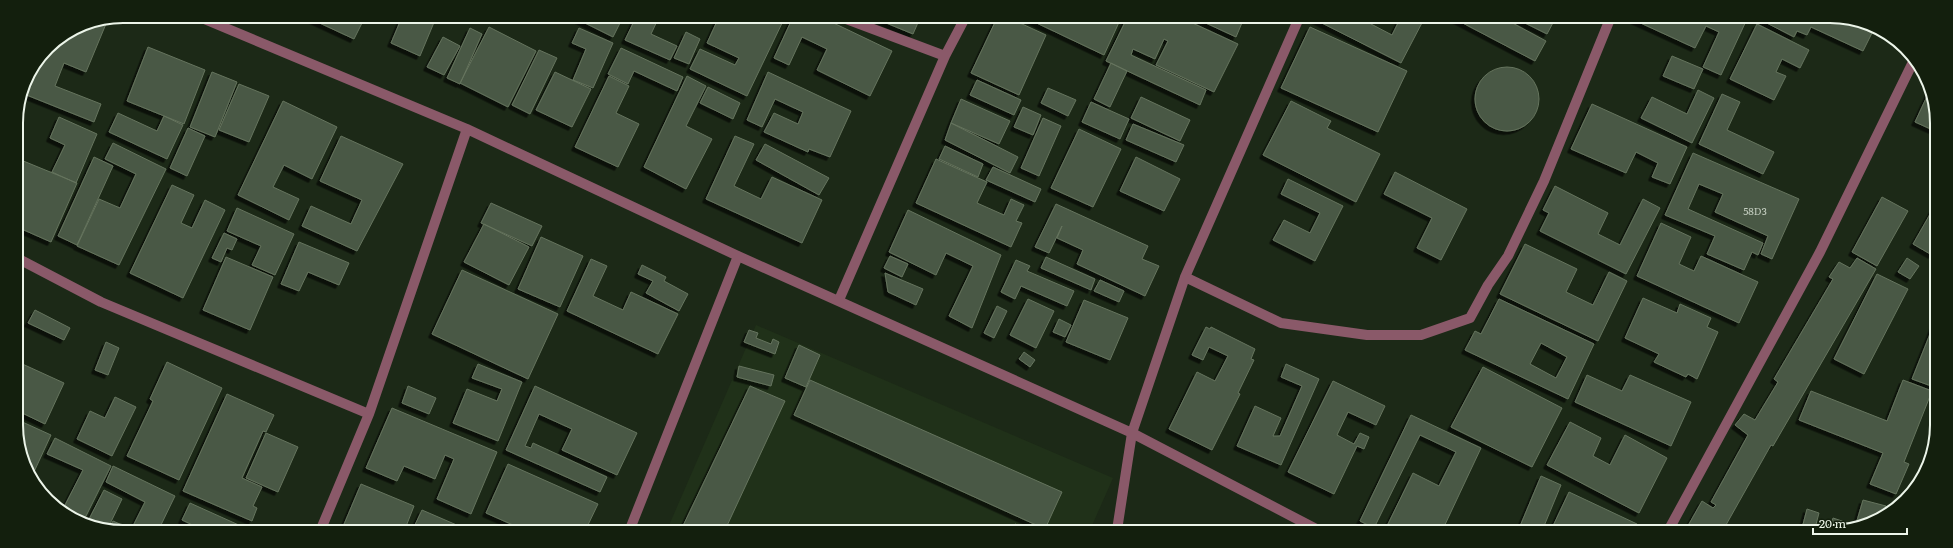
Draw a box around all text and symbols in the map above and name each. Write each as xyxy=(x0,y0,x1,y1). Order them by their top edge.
house number: 58D3 xyxy=(1743,203,1767,218)
scale bar xyxy=(1813,510,1907,536)
text: 20 m xyxy=(1819,514,1846,532)

